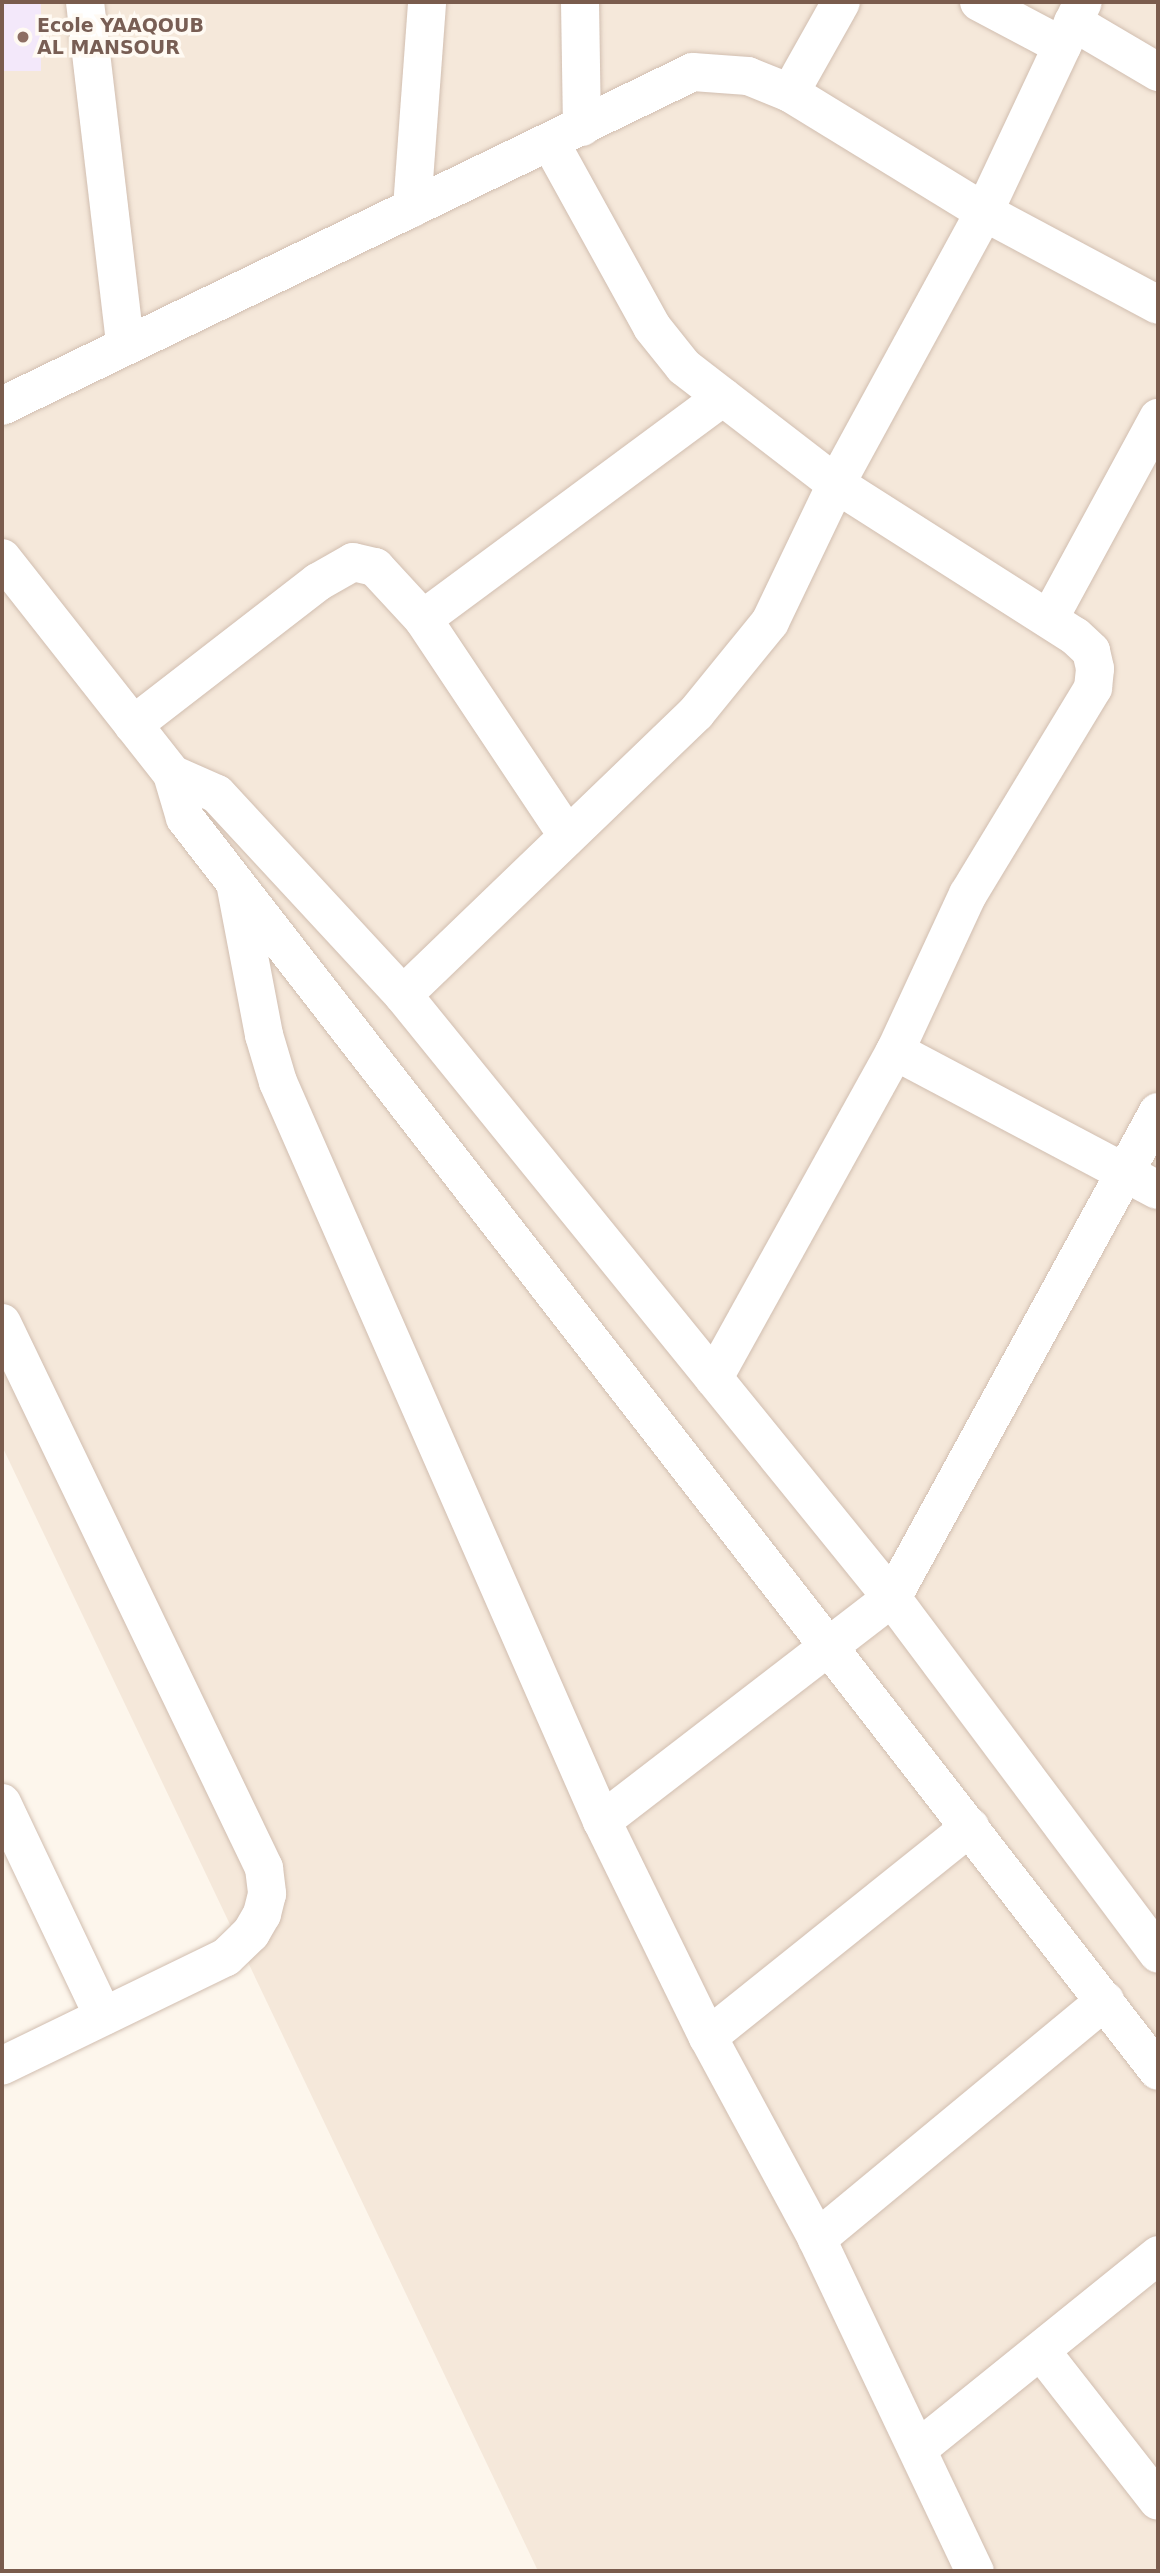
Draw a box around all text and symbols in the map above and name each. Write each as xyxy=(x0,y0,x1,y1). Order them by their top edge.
place label: Ecole YAAQOUB AL MANSOUR xyxy=(37,15,204,59)
marker: Ecole YAAQOUB AL MANSOUR xyxy=(15,29,31,45)

